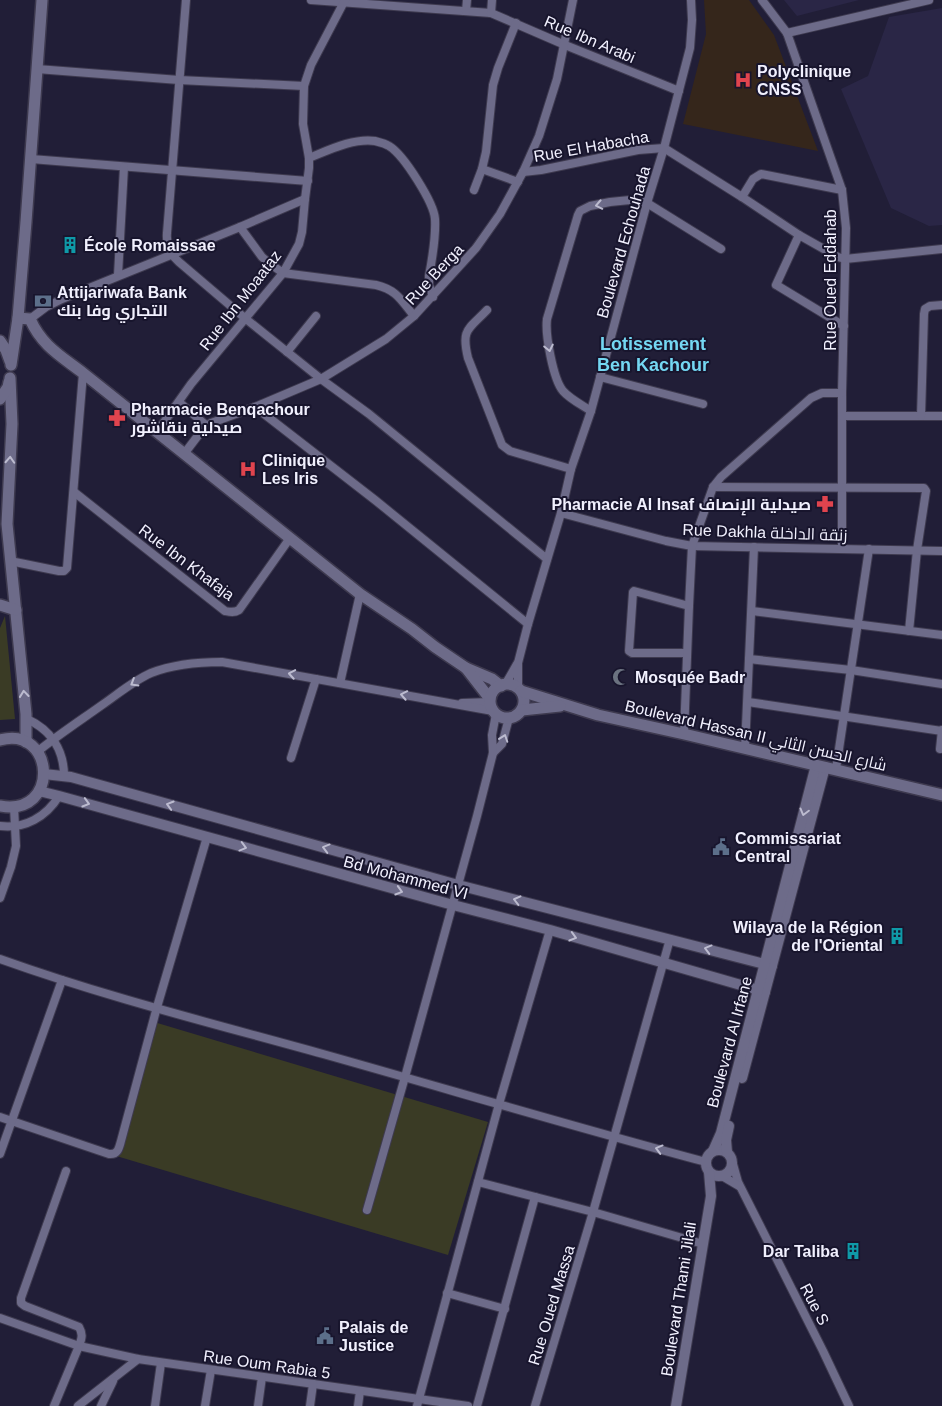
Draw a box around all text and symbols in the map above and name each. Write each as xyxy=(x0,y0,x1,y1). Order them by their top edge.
street label: Rue Ibn Arabi xyxy=(542,13,638,66)
place label: Polyclinique CNSS xyxy=(757,63,851,98)
hospital icon: Polyclinique CNSS xyxy=(733,70,753,90)
street label: Rue El Habacha xyxy=(532,128,650,165)
street label: Boulevard Echouhada xyxy=(594,164,653,320)
one-way arrow xyxy=(594,199,603,209)
street label: Rue Oued Eddahab xyxy=(822,209,839,351)
building icon: École Romaissae xyxy=(60,235,80,255)
place label: École Romaissae xyxy=(84,236,216,254)
street label: Rue Berga xyxy=(402,241,467,308)
street label: Rue Ibn Moaataz xyxy=(196,247,285,354)
place label: Attijariwafa Bank التجاري وفا بنك xyxy=(57,284,187,323)
bank icon: Attijariwafa Bank التجاري وفا بنك xyxy=(33,291,53,311)
district label: Lotissement Ben Kachour xyxy=(597,334,709,375)
one-way arrow xyxy=(544,344,554,352)
place label: Pharmacie Benqachour صيدلية بنقاشور xyxy=(130,401,310,437)
pharmacy icon: Pharmacie Benqachour صيدلية بنقاشور xyxy=(107,408,127,428)
place label: Clinique Les Iris xyxy=(262,452,325,487)
one-way arrow xyxy=(5,456,16,464)
hospital icon: Clinique Les Iris xyxy=(238,459,258,479)
pharmacy icon: Pharmacie Al Insaf صيدلية الإنصاف xyxy=(815,494,835,514)
place label: Pharmacie Al Insaf صيدلية الإنصاف xyxy=(551,496,811,516)
street label: Rue Ibn Khafaja xyxy=(136,521,238,604)
street label: Rue Dakhla زنقة الداخلة xyxy=(682,521,848,545)
mosque icon: Mosquée Badr xyxy=(611,667,631,687)
place label: Mosquée Badr xyxy=(635,669,745,686)
one-way arrow xyxy=(287,670,296,680)
one-way arrow xyxy=(131,676,140,686)
one-way arrow xyxy=(19,689,30,697)
one-way arrow xyxy=(400,690,409,700)
street label: Boulevard Hassan II شارع الحسن الثاني xyxy=(622,697,888,779)
one-way arrow xyxy=(498,734,508,742)
one-way arrow xyxy=(82,798,90,808)
one-way arrow xyxy=(166,800,174,810)
one-way arrow xyxy=(799,808,810,817)
place label: Commissariat Central xyxy=(735,830,841,865)
public building icon: Commissariat Central xyxy=(711,837,731,857)
one-way arrow xyxy=(238,842,246,852)
one-way arrow xyxy=(322,843,331,854)
street label: Bd Mohammed VI xyxy=(342,853,470,902)
one-way arrow xyxy=(395,885,403,895)
one-way arrow xyxy=(513,895,521,905)
place label: Wilaya de la Région de l'Oriental xyxy=(733,919,883,954)
building icon: Wilaya de la Région de l'Oriental xyxy=(887,926,907,946)
one-way arrow xyxy=(569,931,578,942)
one-way arrow xyxy=(704,944,713,955)
street label: Boulevard Al Irfane xyxy=(704,975,755,1110)
one-way arrow xyxy=(655,1145,663,1155)
street label: Boulevard Thami Jilali xyxy=(658,1221,699,1378)
building icon: Dar Taliba xyxy=(843,1241,863,1261)
street label: Rue Oued Massa xyxy=(525,1243,578,1367)
place label: Dar Taliba xyxy=(763,1243,839,1260)
street label: Rue S xyxy=(797,1281,832,1328)
place label: Palais de Justice xyxy=(339,1319,408,1354)
public building icon: Palais de Justice xyxy=(315,1326,335,1346)
street label: Rue Oum Rabia 5 xyxy=(202,1347,332,1382)

